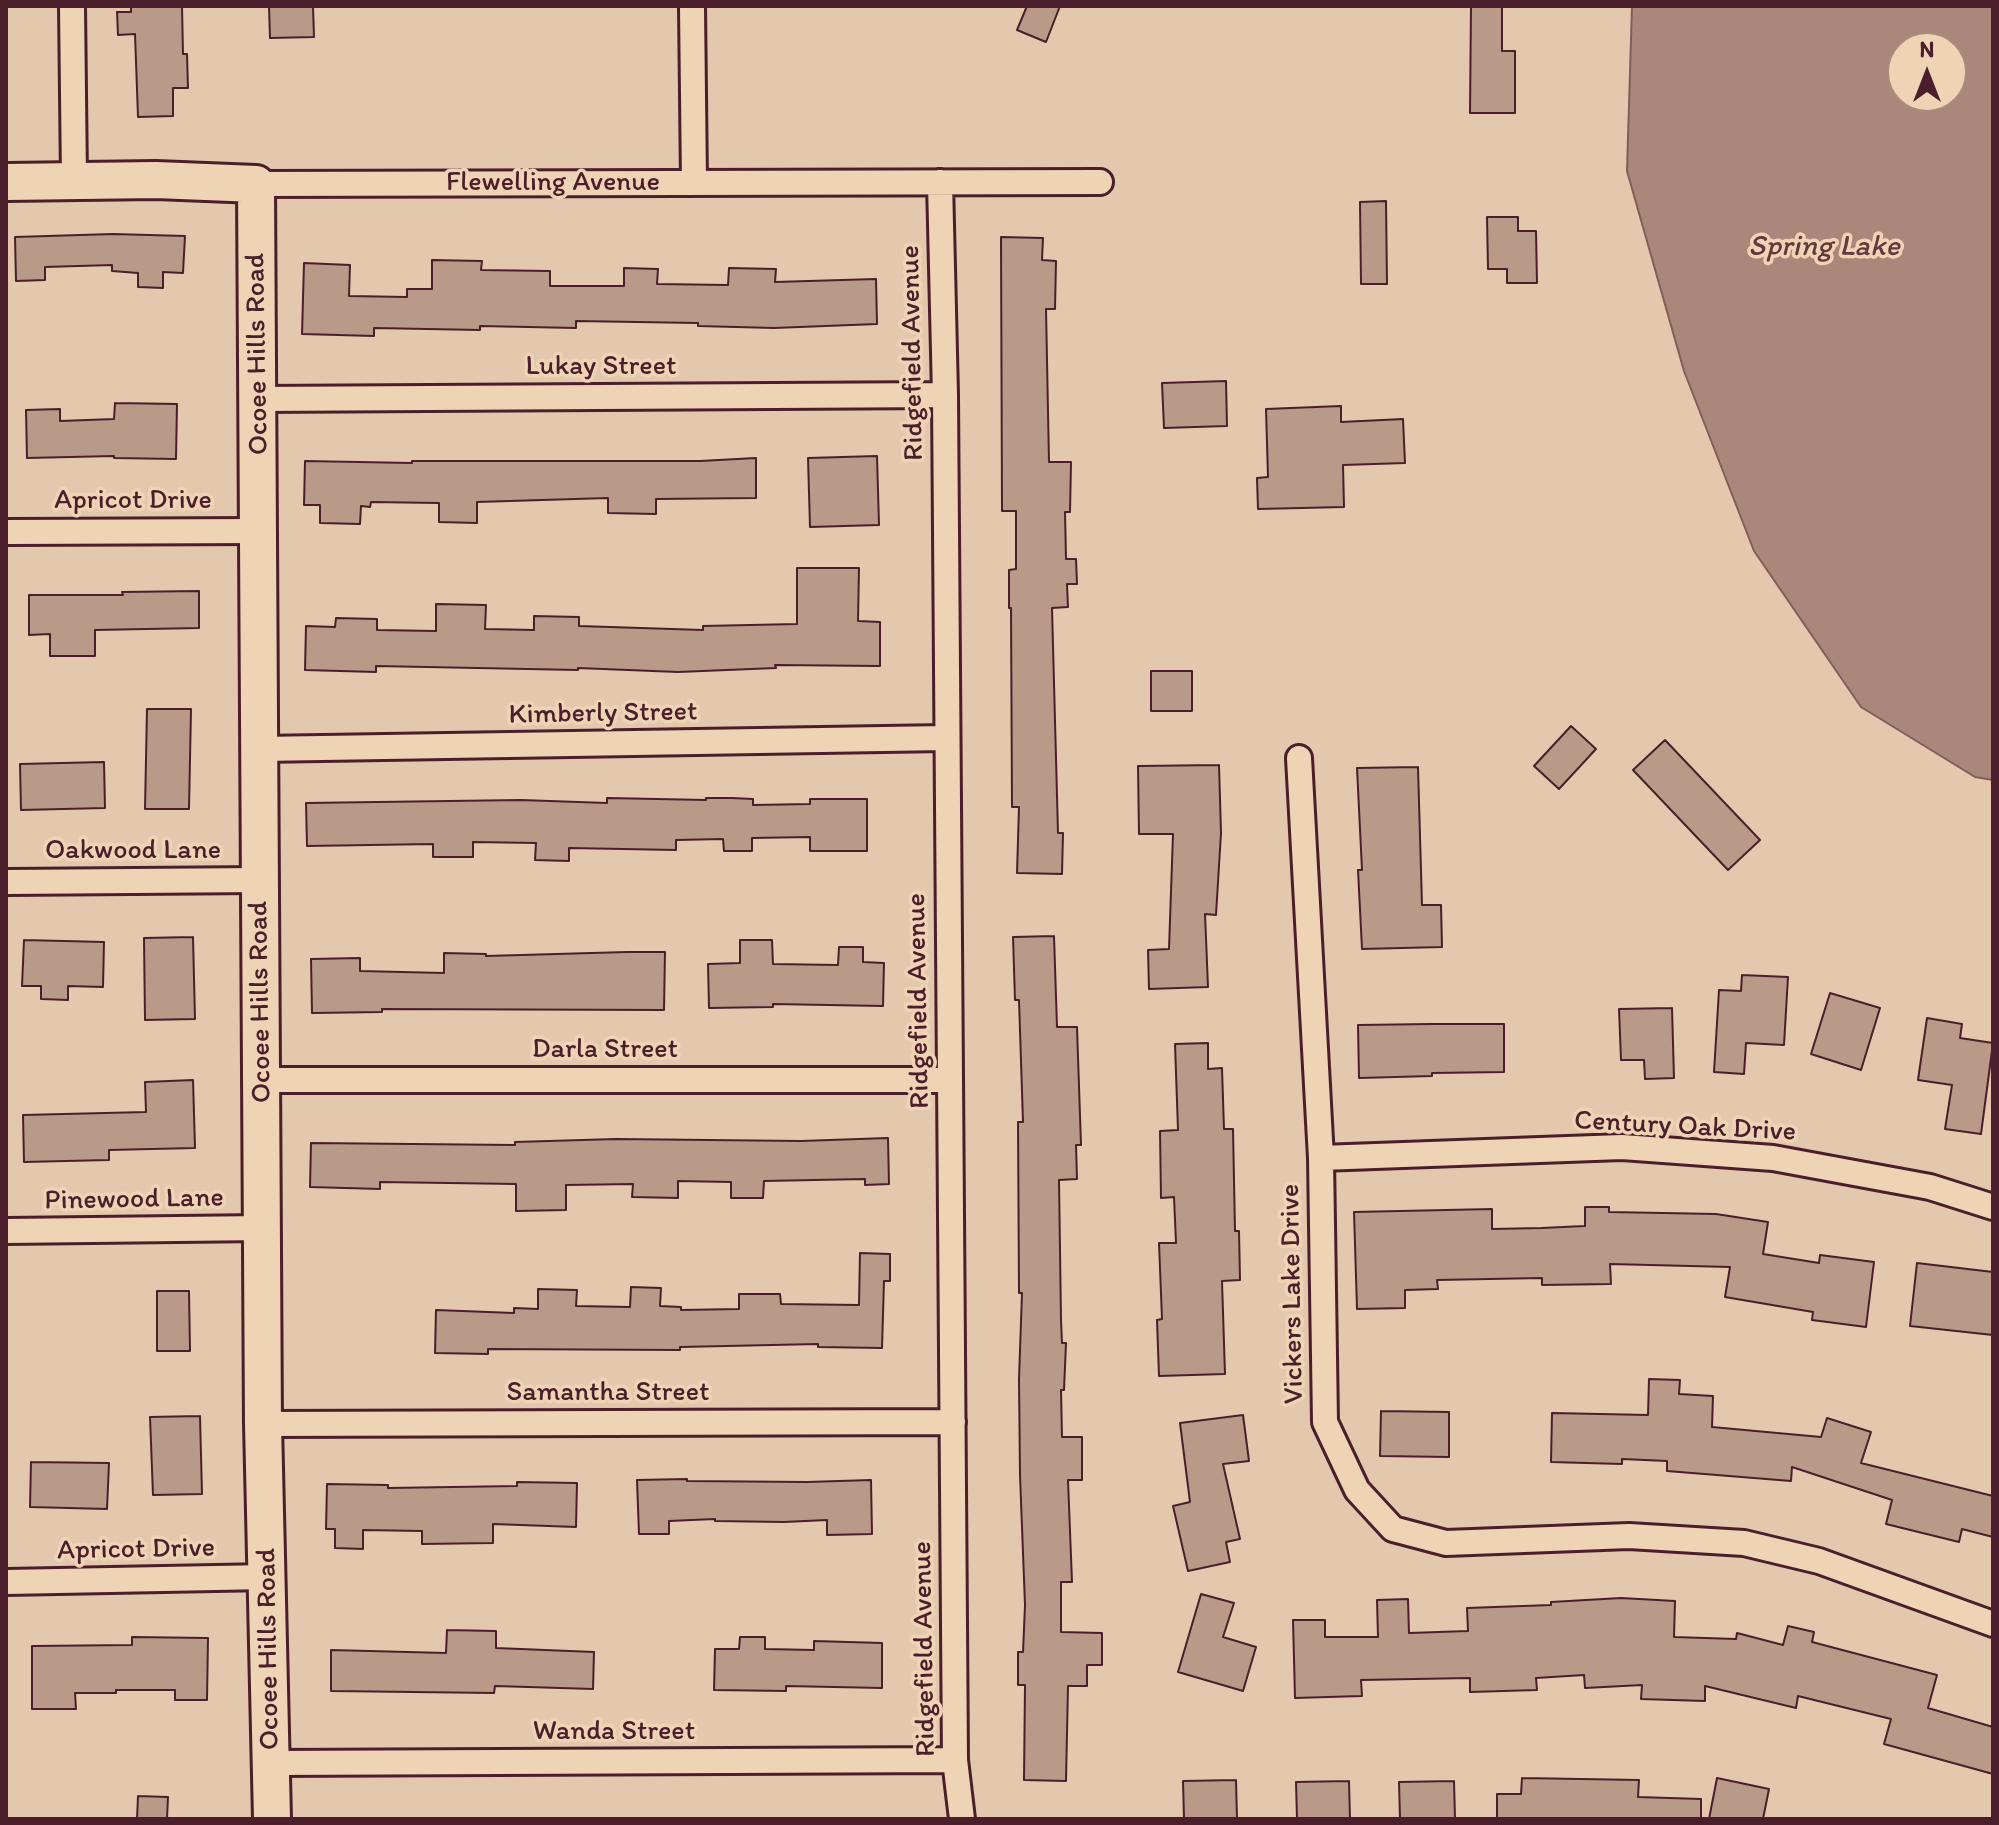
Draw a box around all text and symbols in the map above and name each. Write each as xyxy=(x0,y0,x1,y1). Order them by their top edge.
north arrow xyxy=(1887,32,1967,112)
text: N xyxy=(1920,36,1934,63)
street label: Flewelling Avenue xyxy=(446,166,660,200)
water label: Spring Lake xyxy=(1748,229,1900,265)
street label: Ridgefield Avenue xyxy=(894,245,932,461)
street label: Ocoee Hills Road xyxy=(239,253,277,455)
street label: Lukay Street xyxy=(525,350,677,384)
street label: Apricot Drive xyxy=(54,484,212,518)
street label: Kimberly Street xyxy=(508,696,698,732)
street label: Oakwood Lane xyxy=(45,834,221,868)
street label: Ridgefield Avenue xyxy=(900,893,938,1109)
street label: Ocoee Hills Road xyxy=(242,901,280,1103)
street label: Darla Street xyxy=(532,1033,678,1067)
street label: Century Oak Drive xyxy=(1573,1104,1797,1150)
street label: Pinewood Lane xyxy=(44,1182,224,1218)
street label: Vickers Lake Drive xyxy=(1274,1184,1312,1404)
street label: Samantha Street xyxy=(507,1376,709,1410)
street label: Apricot Drive xyxy=(57,1532,215,1568)
street label: Ridgefield Avenue xyxy=(906,1541,944,1757)
street label: Ocoee Hills Road xyxy=(250,1548,288,1750)
street label: Wanda Street xyxy=(533,1715,695,1749)

